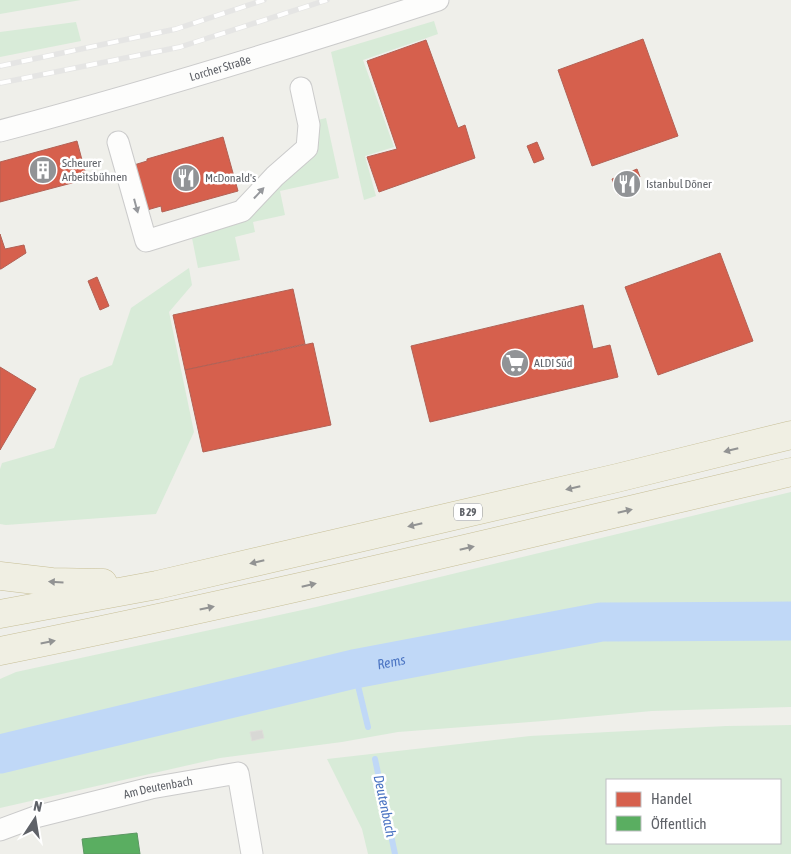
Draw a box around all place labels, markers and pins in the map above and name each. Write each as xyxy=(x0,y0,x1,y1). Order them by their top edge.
building icon: Scheurer Arbeitsbühnen xyxy=(28,155,58,185)
place label: Scheurer Arbeitsbühnen xyxy=(62,156,127,184)
restaurant icon: McDonald's xyxy=(171,163,201,193)
restaurant icon: Istanbul Döner xyxy=(612,169,642,199)
place label: McDonald's xyxy=(205,171,256,185)
place label: Istanbul Döner xyxy=(646,177,712,191)
supermarket icon: ALDI Süd xyxy=(500,348,530,378)
place label: ALDI Süd xyxy=(534,356,572,370)

